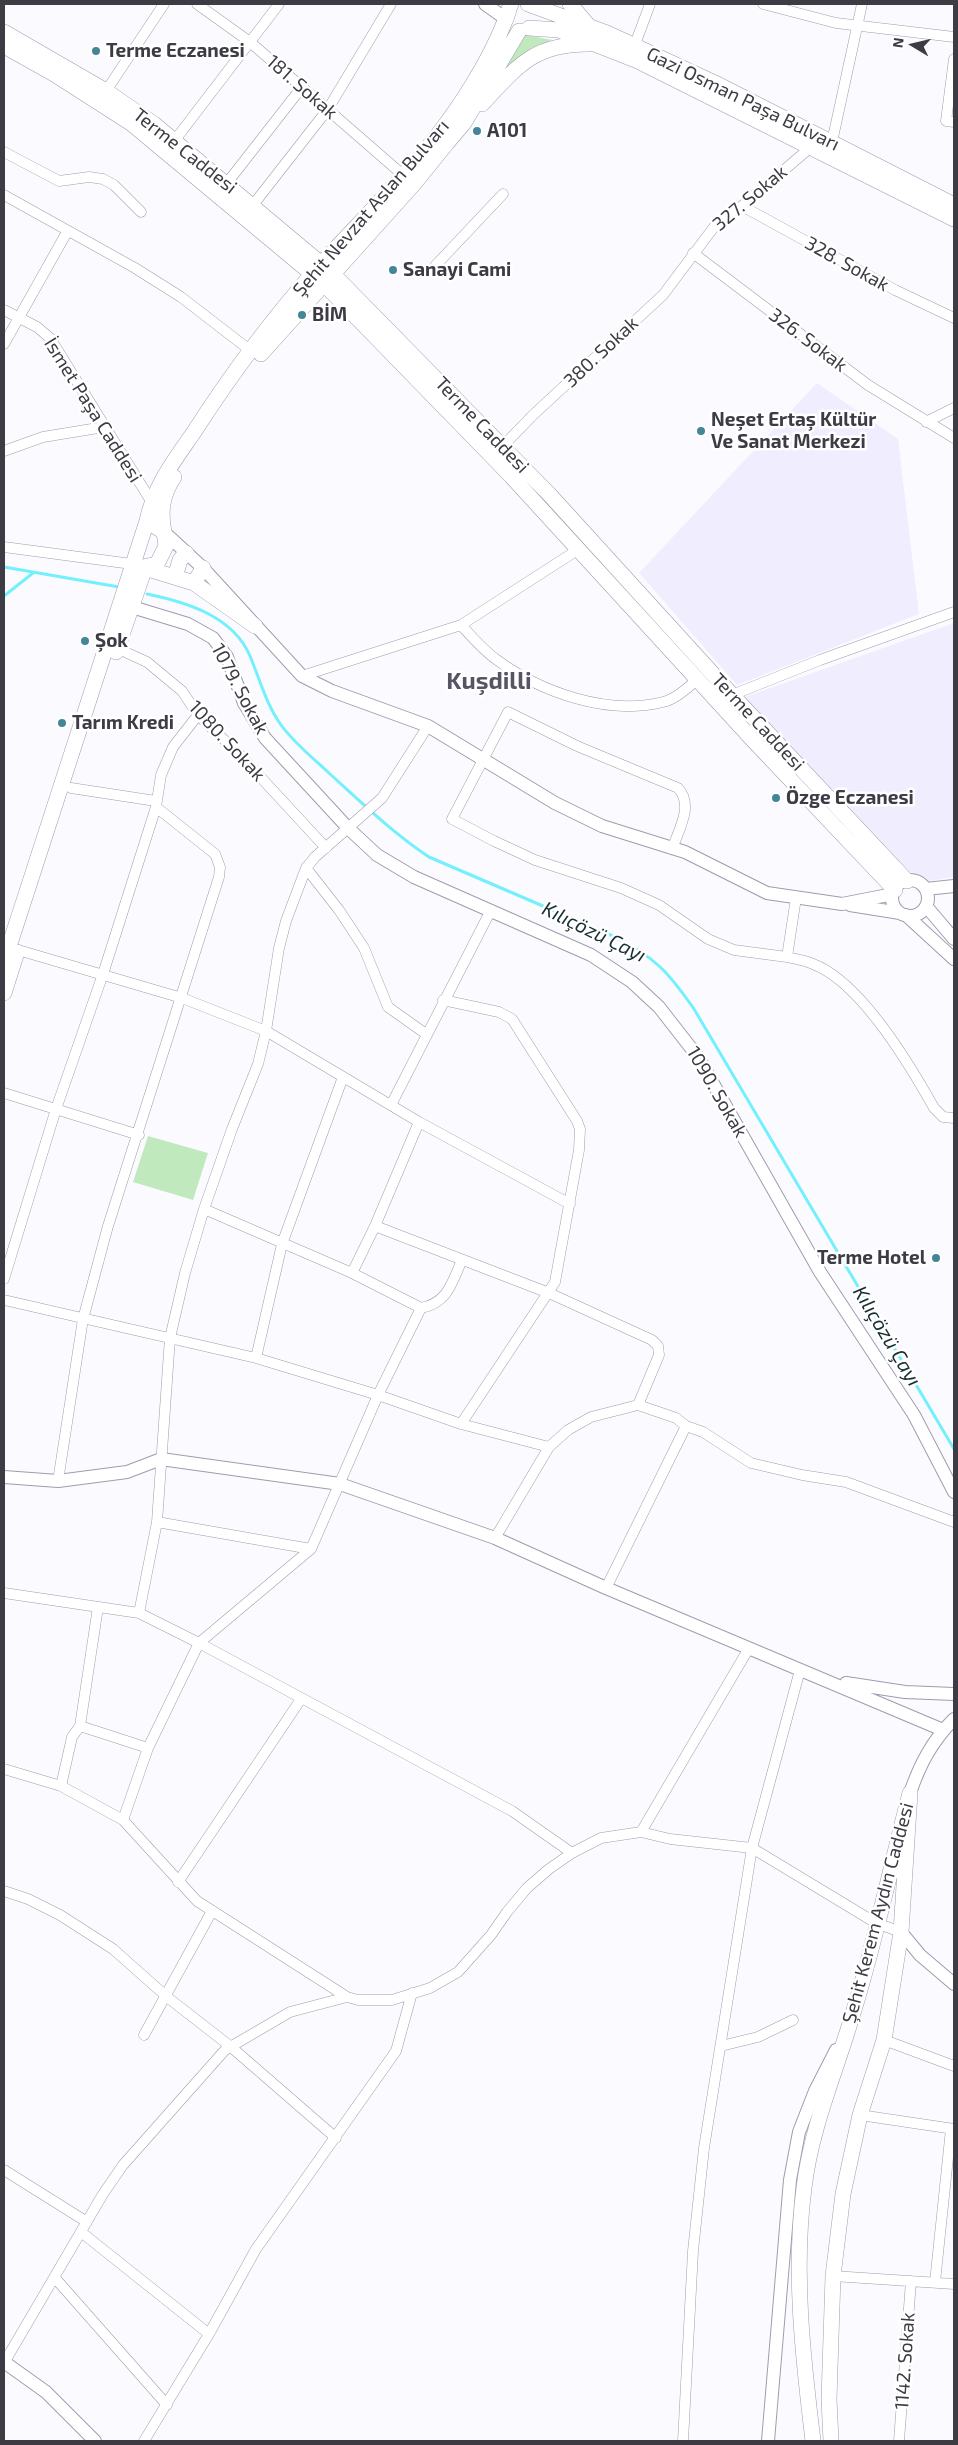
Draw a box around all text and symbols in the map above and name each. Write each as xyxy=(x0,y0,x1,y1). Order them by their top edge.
north arrow xyxy=(888,20,938,70)
text: N xyxy=(889,36,907,49)
place label: Terme Eczanesi xyxy=(106,40,245,62)
street label: Gazi Osman Paşa Bulvarı xyxy=(643,42,843,156)
marker: Terme Eczanesi xyxy=(90,45,102,57)
street label: 181. Sokak xyxy=(262,50,342,124)
street label: Terme Caddesi xyxy=(129,103,241,199)
street label: Şehit Nevzat Aslan Bulvarı xyxy=(288,115,454,301)
place label: A101 xyxy=(487,120,527,142)
marker: A101 xyxy=(471,125,483,137)
street label: 327. Sokak xyxy=(708,160,792,236)
street label: 328. Sokak xyxy=(801,232,893,296)
place label: Sanayi Cami xyxy=(403,259,511,281)
marker: Sanayi Cami xyxy=(387,264,399,276)
street label: 326. Sokak xyxy=(764,303,852,377)
place label: BİM xyxy=(312,304,347,326)
marker: BİM xyxy=(296,309,308,321)
street label: 380. Sokak xyxy=(559,312,643,392)
street label: İsmet Paşa Caddesi xyxy=(39,333,147,487)
street label: Terme Caddesi xyxy=(430,372,534,478)
place label: Neşet Ertaş Kültür Ve Sanat Merkezi xyxy=(711,409,876,453)
marker: Neşet Ertaş Kültür Ve Sanat Merkezi xyxy=(695,425,707,437)
place label: Şok xyxy=(95,630,128,652)
marker: Şok xyxy=(79,635,91,647)
street label: 1079. Sokak xyxy=(207,640,273,738)
district label: Kuşdilli xyxy=(446,667,532,695)
street label: Terme Caddesi xyxy=(707,668,809,776)
street label: 1080. Sokak xyxy=(184,696,270,786)
place label: Tarım Kredi xyxy=(72,712,174,734)
marker: Tarım Kredi xyxy=(56,717,68,729)
place label: Özge Eczanesi xyxy=(786,787,914,809)
marker: Özge Eczanesi xyxy=(770,792,782,804)
water label: Kılıçözü Çayı xyxy=(538,897,650,967)
street label: 1090. Sokak xyxy=(682,1042,752,1142)
place label: Terme Hotel xyxy=(817,1247,926,1269)
marker: Terme Hotel xyxy=(930,1252,942,1264)
water label: Kılıçözü Çayı xyxy=(848,1282,926,1390)
street label: Şehit Kerem Aydın Caddesi xyxy=(838,1800,918,2026)
street label: 1142. Sokak xyxy=(890,2312,920,2410)

